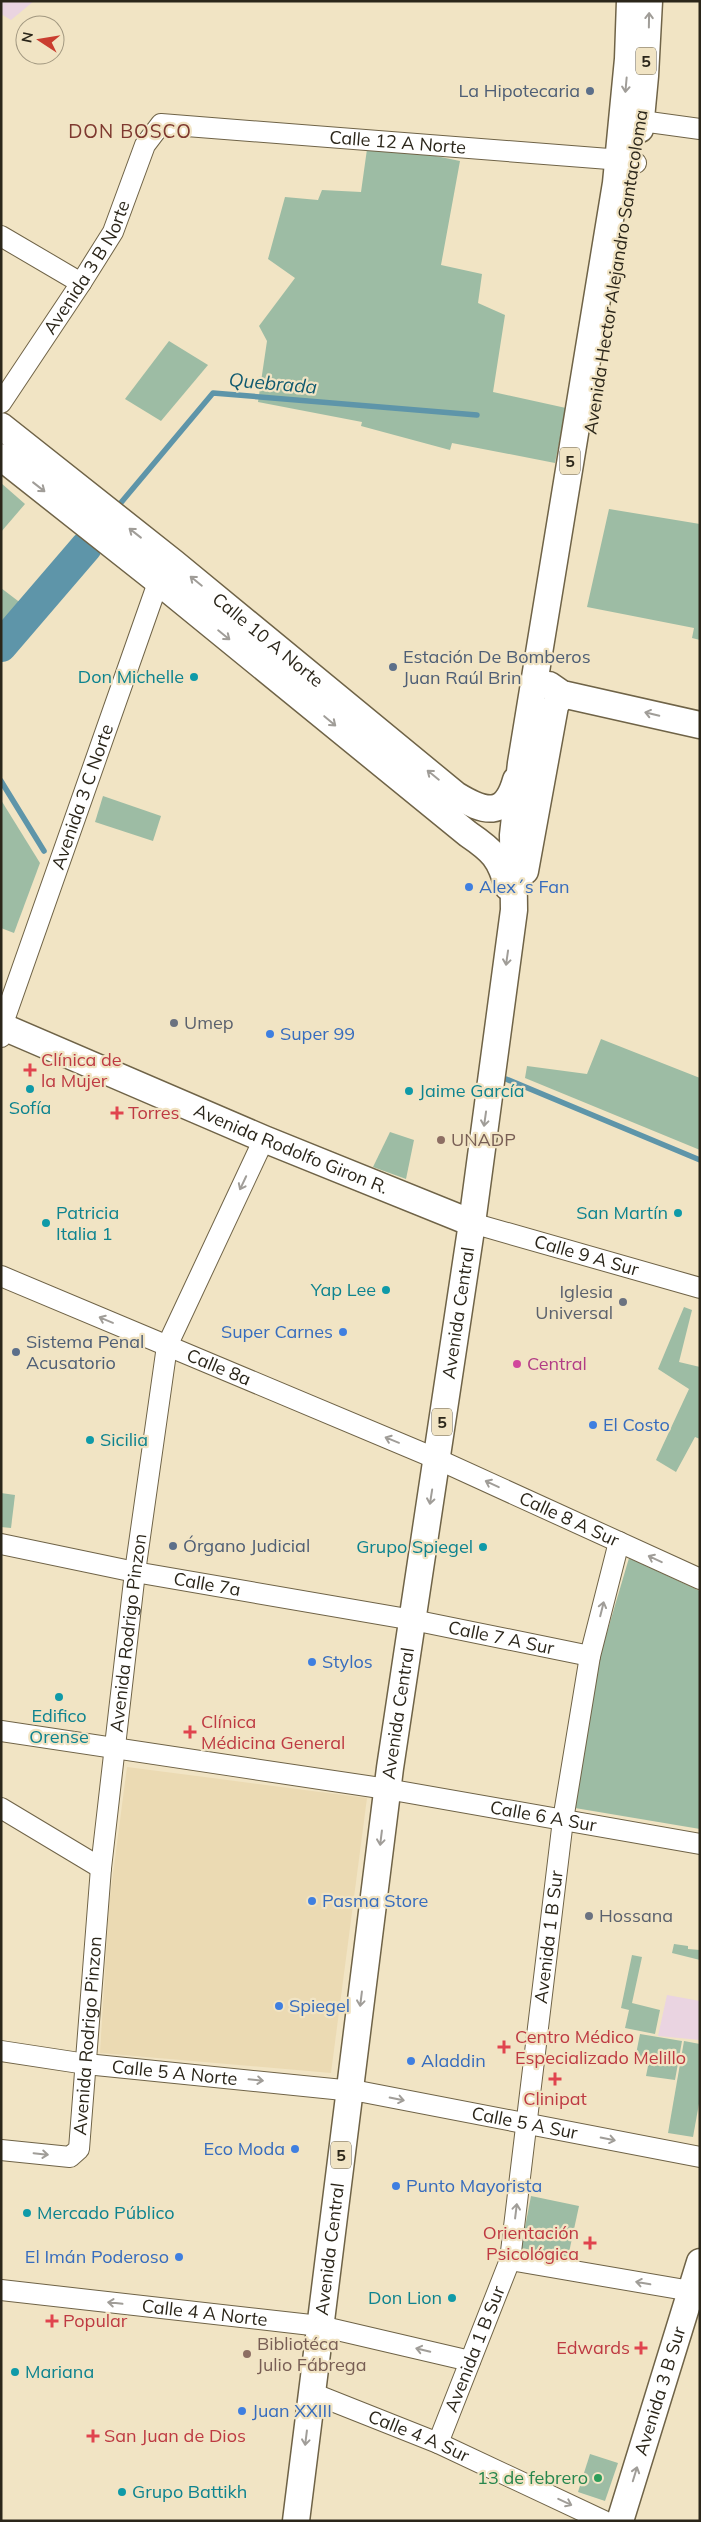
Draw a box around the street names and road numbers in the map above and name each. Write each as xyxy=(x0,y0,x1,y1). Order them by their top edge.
road number: 5 xyxy=(636,48,656,74)
street label: Avenida Hector Alejandro Santacoloma xyxy=(578,108,653,436)
street label: Calle 12 A Norte xyxy=(329,125,467,159)
street label: Avenida 3 B Norte xyxy=(38,197,135,339)
road number: 5 xyxy=(560,448,580,474)
street label: Calle 10 A Norte xyxy=(208,587,328,692)
street label: Avenida 3 C Norte xyxy=(46,721,118,872)
street label: Avenida Rodolfo Giron R. xyxy=(190,1098,392,1199)
street label: Calle 9 A Sur xyxy=(532,1229,642,1281)
street label: Avenida Central xyxy=(437,1245,479,1380)
street label: Calle 8a xyxy=(183,1343,254,1391)
road number: 5 xyxy=(432,1408,452,1435)
street label: Calle 8 A Sur xyxy=(516,1486,623,1552)
street label: Avenida Rodrigo Pinzon xyxy=(105,1532,151,1733)
street label: Calle 7a xyxy=(172,1567,242,1601)
street label: Calle 7 A Sur xyxy=(446,1615,557,1660)
street label: Avenida Central xyxy=(377,1646,419,1781)
street label: Calle 6 A Sur xyxy=(488,1795,599,1837)
street label: Avenida 1 B Sur xyxy=(529,1869,568,2005)
street label: Avenida Rodrigo Pinzon xyxy=(68,1935,107,2136)
street label: Calle 5 A Norte xyxy=(111,2055,239,2090)
street label: Calle 5 A Sur xyxy=(470,2101,580,2144)
road number: 5 xyxy=(331,2142,351,2168)
street label: Avenida Central xyxy=(310,2182,349,2317)
street label: Avenida 1 B Sur xyxy=(439,2282,510,2415)
street label: Calle 4 A Norte xyxy=(141,2294,269,2331)
street label: Avenida 3 B Sur xyxy=(629,2323,691,2458)
street label: Calle 4 A Sur xyxy=(365,2404,474,2467)

